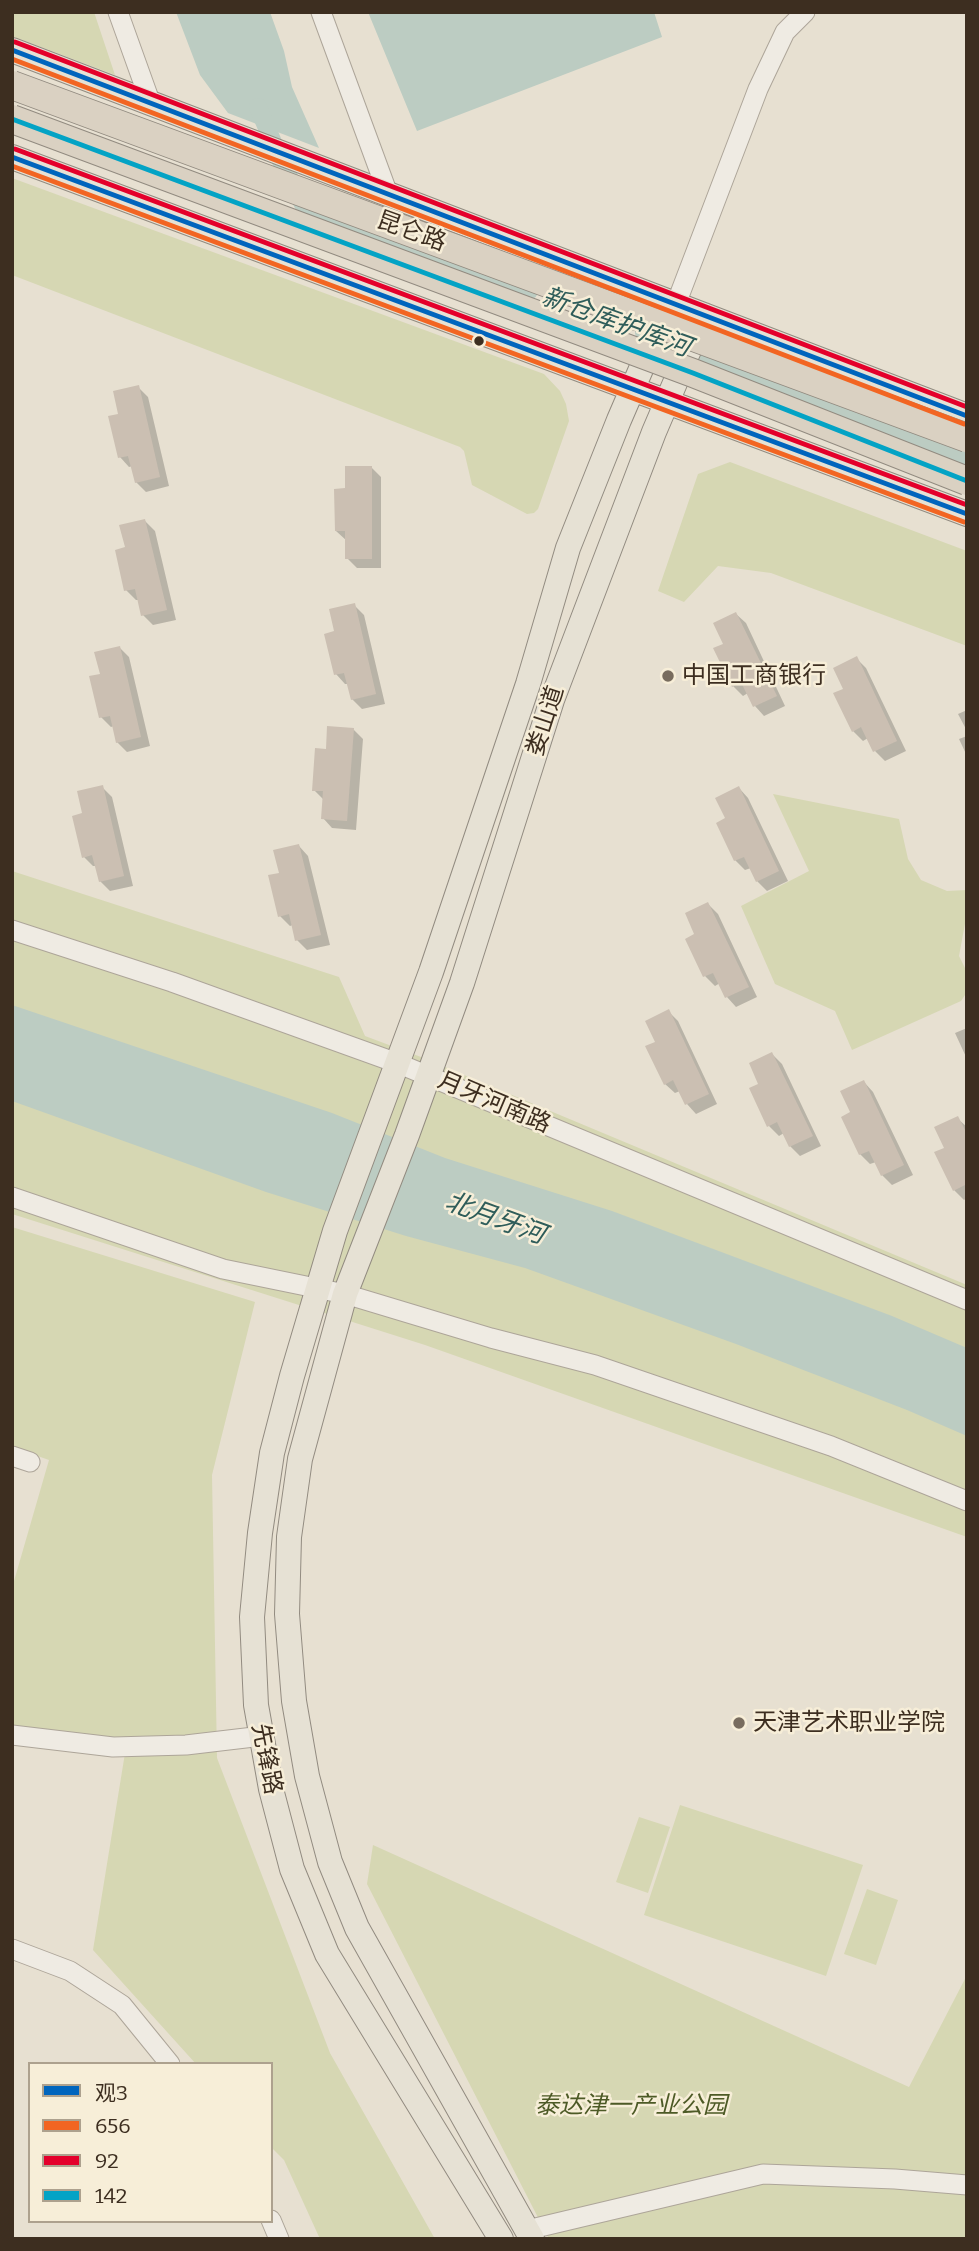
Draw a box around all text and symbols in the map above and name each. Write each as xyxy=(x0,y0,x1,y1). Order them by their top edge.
street label: 昆仑路 xyxy=(372,206,450,258)
water label: 新仓库护库河 xyxy=(537,282,695,364)
unlabelled marker xyxy=(472,334,486,348)
place label: 中国工商银行 xyxy=(682,662,826,690)
marker: 中国工商银行 xyxy=(660,668,676,684)
street label: 娄山道 xyxy=(521,682,571,760)
street label: 月牙河南路 xyxy=(433,1066,555,1140)
water label: 北月牙河 xyxy=(441,1187,549,1251)
place label: 天津艺术职业学院 xyxy=(753,1709,945,1737)
marker: 天津艺术职业学院 xyxy=(731,1715,747,1731)
street label: 先锋路 xyxy=(245,1721,287,1797)
legend xyxy=(28,2062,273,2223)
text: 观3 xyxy=(95,2080,128,2106)
park label: 泰达津一产业公园 xyxy=(535,2092,727,2120)
text: 656 xyxy=(95,2113,130,2139)
text: 92 xyxy=(95,2148,119,2174)
text: 142 xyxy=(95,2183,127,2209)

